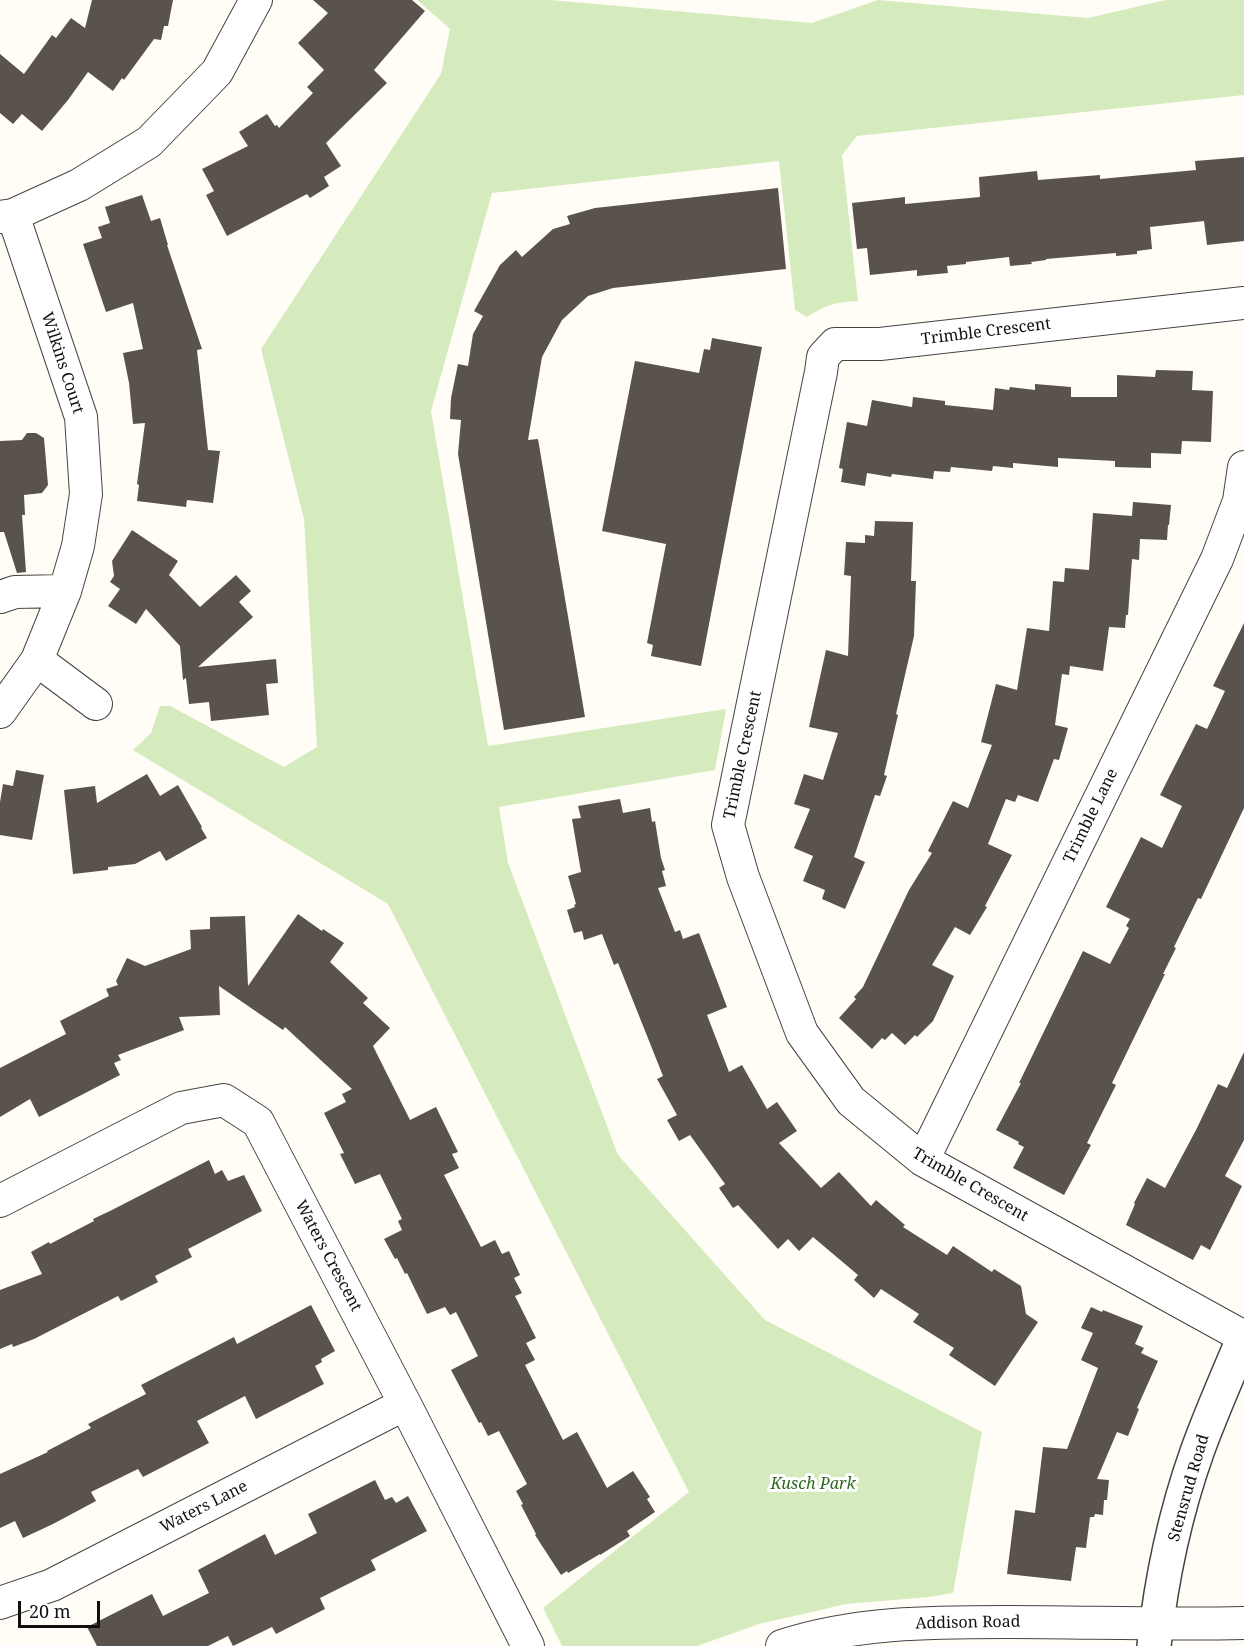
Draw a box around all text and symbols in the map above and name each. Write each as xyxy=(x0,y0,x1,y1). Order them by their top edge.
street label: Wilkins Court xyxy=(37,310,87,416)
street label: Trimble Crescent xyxy=(920,315,1052,349)
street label: Trimble Crescent xyxy=(720,689,766,821)
street label: Trimble Lane xyxy=(1060,766,1122,866)
street label: Trimble Crescent xyxy=(909,1144,1031,1226)
street label: Waters Crescent xyxy=(291,1197,365,1315)
street label: Stensrud Road xyxy=(1165,1432,1213,1544)
park label: Kusch Park xyxy=(770,1474,856,1494)
street label: Waters Lane xyxy=(157,1477,251,1537)
scale bar xyxy=(21,1589,104,1627)
text: 20 m xyxy=(29,1599,71,1623)
street label: Addison Road xyxy=(915,1612,1021,1634)

